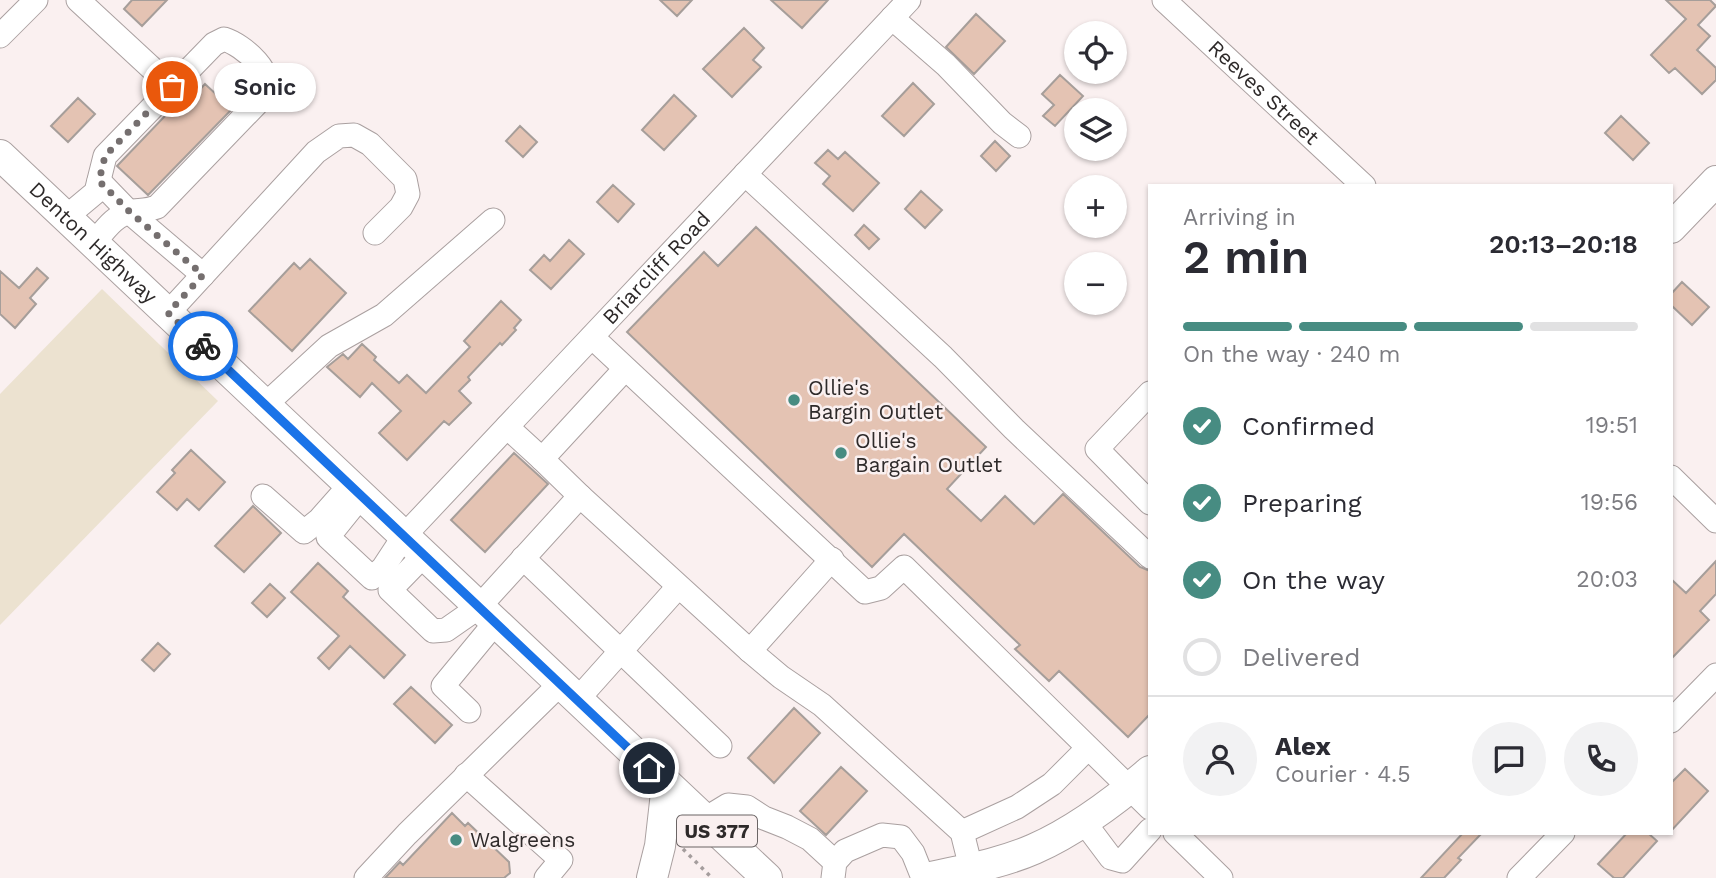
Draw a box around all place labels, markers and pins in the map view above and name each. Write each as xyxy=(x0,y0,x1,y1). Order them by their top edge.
pin xyxy=(142,57,202,117)
callout: Sonic xyxy=(214,62,316,112)
place label: Ollie's Bargin Outlet xyxy=(808,375,943,424)
marker: Ollie's Bargin Outlet xyxy=(786,392,802,408)
place label: Ollie's Bargain Outlet xyxy=(855,428,1002,477)
marker: Ollie's Bargain Outlet xyxy=(833,445,849,461)
pin xyxy=(619,738,679,798)
place label: Walgreens xyxy=(470,827,575,852)
marker: Walgreens xyxy=(448,832,464,848)

